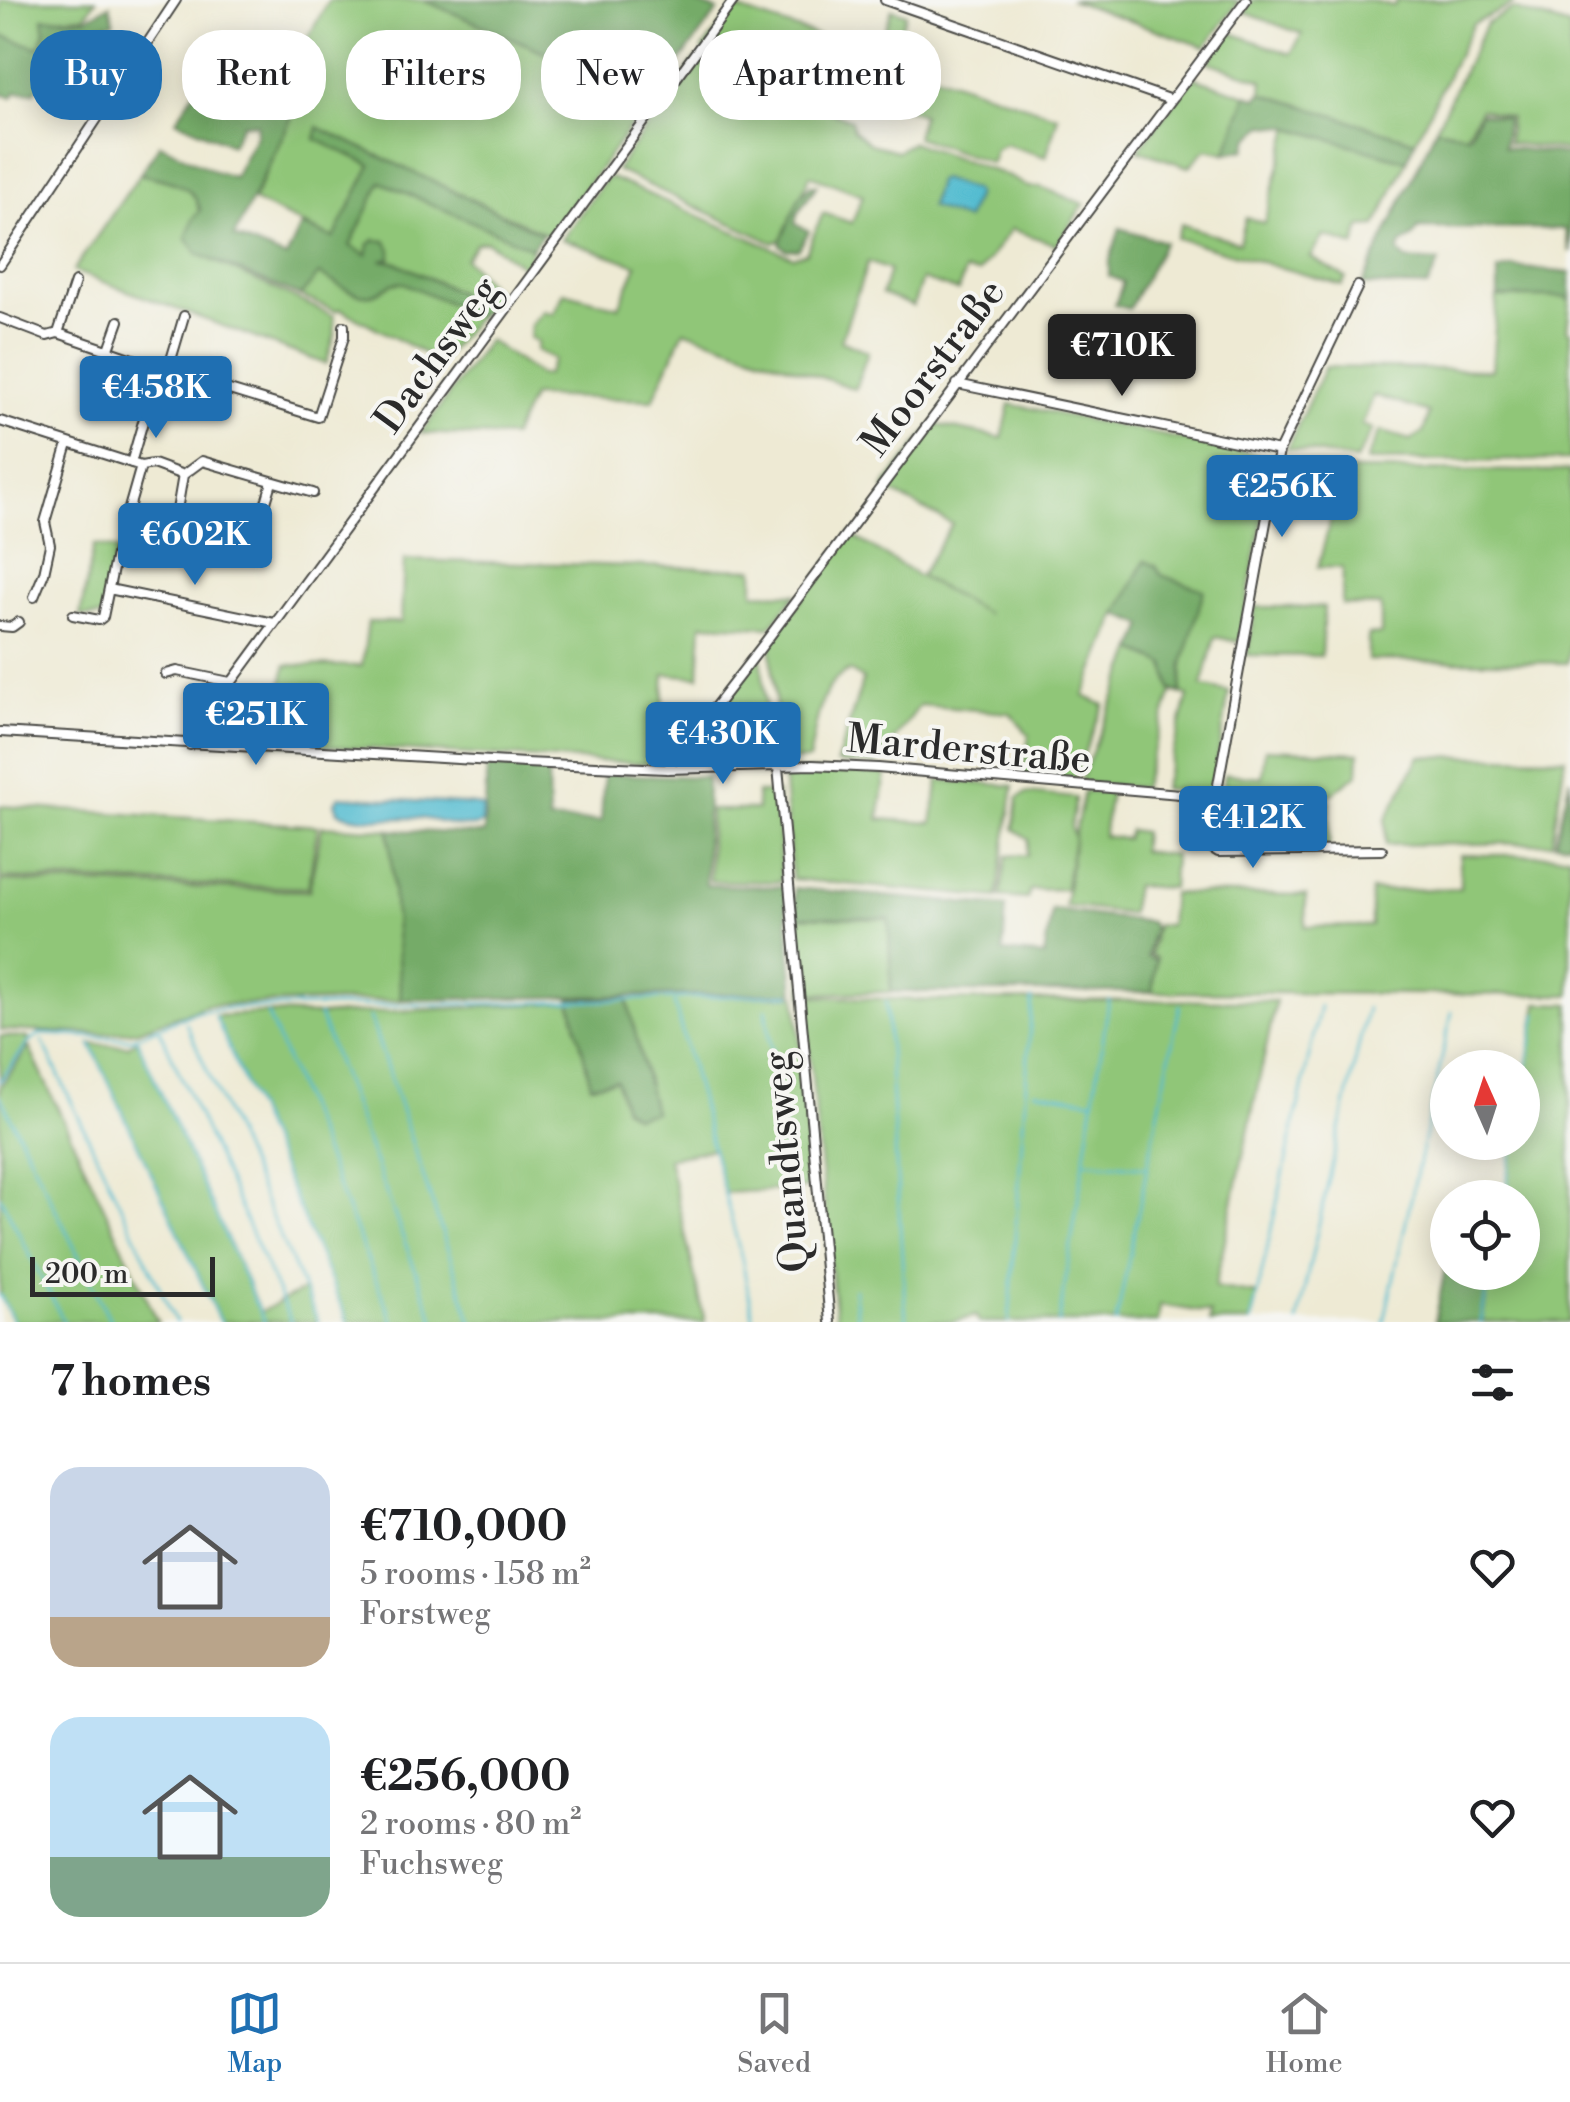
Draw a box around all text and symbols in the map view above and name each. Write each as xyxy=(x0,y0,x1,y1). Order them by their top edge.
chip: Buy xyxy=(30,30,162,120)
chip: Rent xyxy=(182,30,326,120)
chip: Filters xyxy=(346,30,521,120)
chip: New xyxy=(541,30,679,120)
chip: Apartment xyxy=(699,30,941,120)
street label: Dachsweg xyxy=(364,267,512,444)
street label: Moorstraße xyxy=(851,269,1017,467)
pin: €710K xyxy=(1052,314,1192,399)
text: €710K xyxy=(1070,326,1174,366)
pin: €458K xyxy=(86,356,226,441)
text: €458K xyxy=(102,368,210,408)
pin: €256K xyxy=(1212,455,1352,540)
text: €256K xyxy=(1229,467,1335,507)
pin: €602K xyxy=(125,503,265,588)
text: €602K xyxy=(140,515,250,555)
pin: €251K xyxy=(186,683,326,768)
text: €251K xyxy=(205,695,307,735)
pin: €430K xyxy=(653,702,793,787)
text: €430K xyxy=(668,714,778,754)
street label: Marderstraße xyxy=(845,714,1093,786)
pin: €412K xyxy=(1183,786,1323,871)
text: €412K xyxy=(1201,798,1305,838)
street label: Quandtsweg xyxy=(752,1049,823,1274)
north arrow xyxy=(1430,1050,1540,1160)
map controls xyxy=(1430,1050,1540,1290)
button: locate xyxy=(1430,1180,1540,1290)
scale bar xyxy=(30,1252,215,1296)
text: 200 m xyxy=(45,1257,128,1292)
icon: filters xyxy=(1465,1355,1520,1410)
text: 7 homes xyxy=(50,1356,211,1409)
text: €710,000 xyxy=(360,1501,567,1554)
icon: home xyxy=(130,1507,250,1627)
icon: heart xyxy=(1465,1540,1520,1595)
text: 5 rooms · 158 m² xyxy=(360,1554,591,1594)
text: Forstweg xyxy=(360,1594,491,1634)
text: €256,000 xyxy=(360,1751,571,1804)
icon: home xyxy=(130,1757,250,1877)
icon: heart xyxy=(1465,1790,1520,1845)
text: 2 rooms · 80 m² xyxy=(360,1804,581,1844)
text: Fuchsweg xyxy=(360,1844,503,1884)
tab: Map xyxy=(227,1986,283,2081)
tab: Saved xyxy=(737,1986,811,2081)
tab: Home xyxy=(1266,1986,1343,2081)

